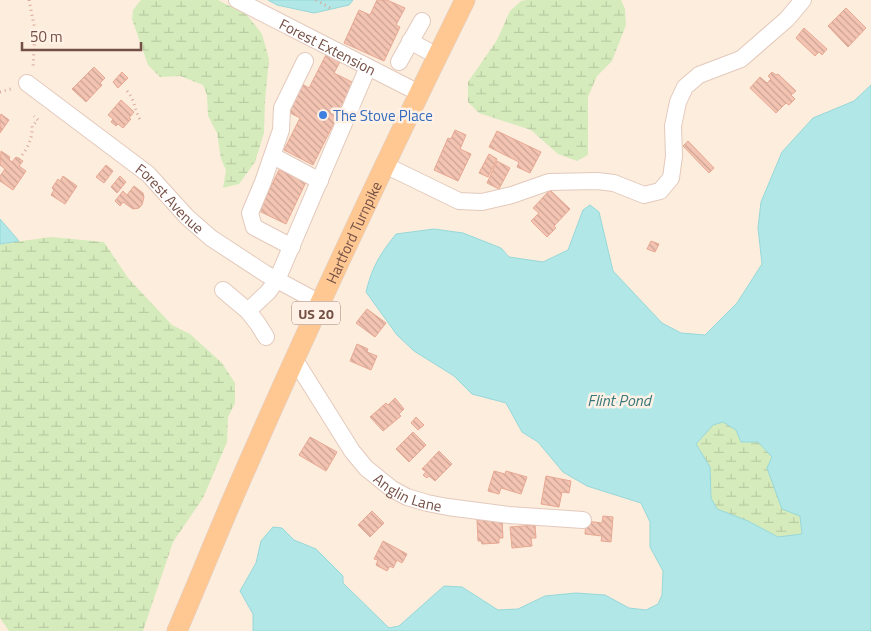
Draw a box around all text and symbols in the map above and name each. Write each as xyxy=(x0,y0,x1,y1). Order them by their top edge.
street label: Forest Extension xyxy=(275,12,380,81)
scale bar xyxy=(22,20,141,52)
text: 50 m xyxy=(30,25,63,48)
place label: The Stove Place xyxy=(333,104,433,127)
marker: The Stove Place xyxy=(317,109,329,121)
street label: Forest Avenue xyxy=(131,157,210,239)
street label: Hartford Turnpike xyxy=(319,177,387,287)
road number: US 20 xyxy=(292,302,340,324)
water label: Flint Pond xyxy=(587,388,653,412)
street label: Anglin Lane xyxy=(369,467,444,517)

